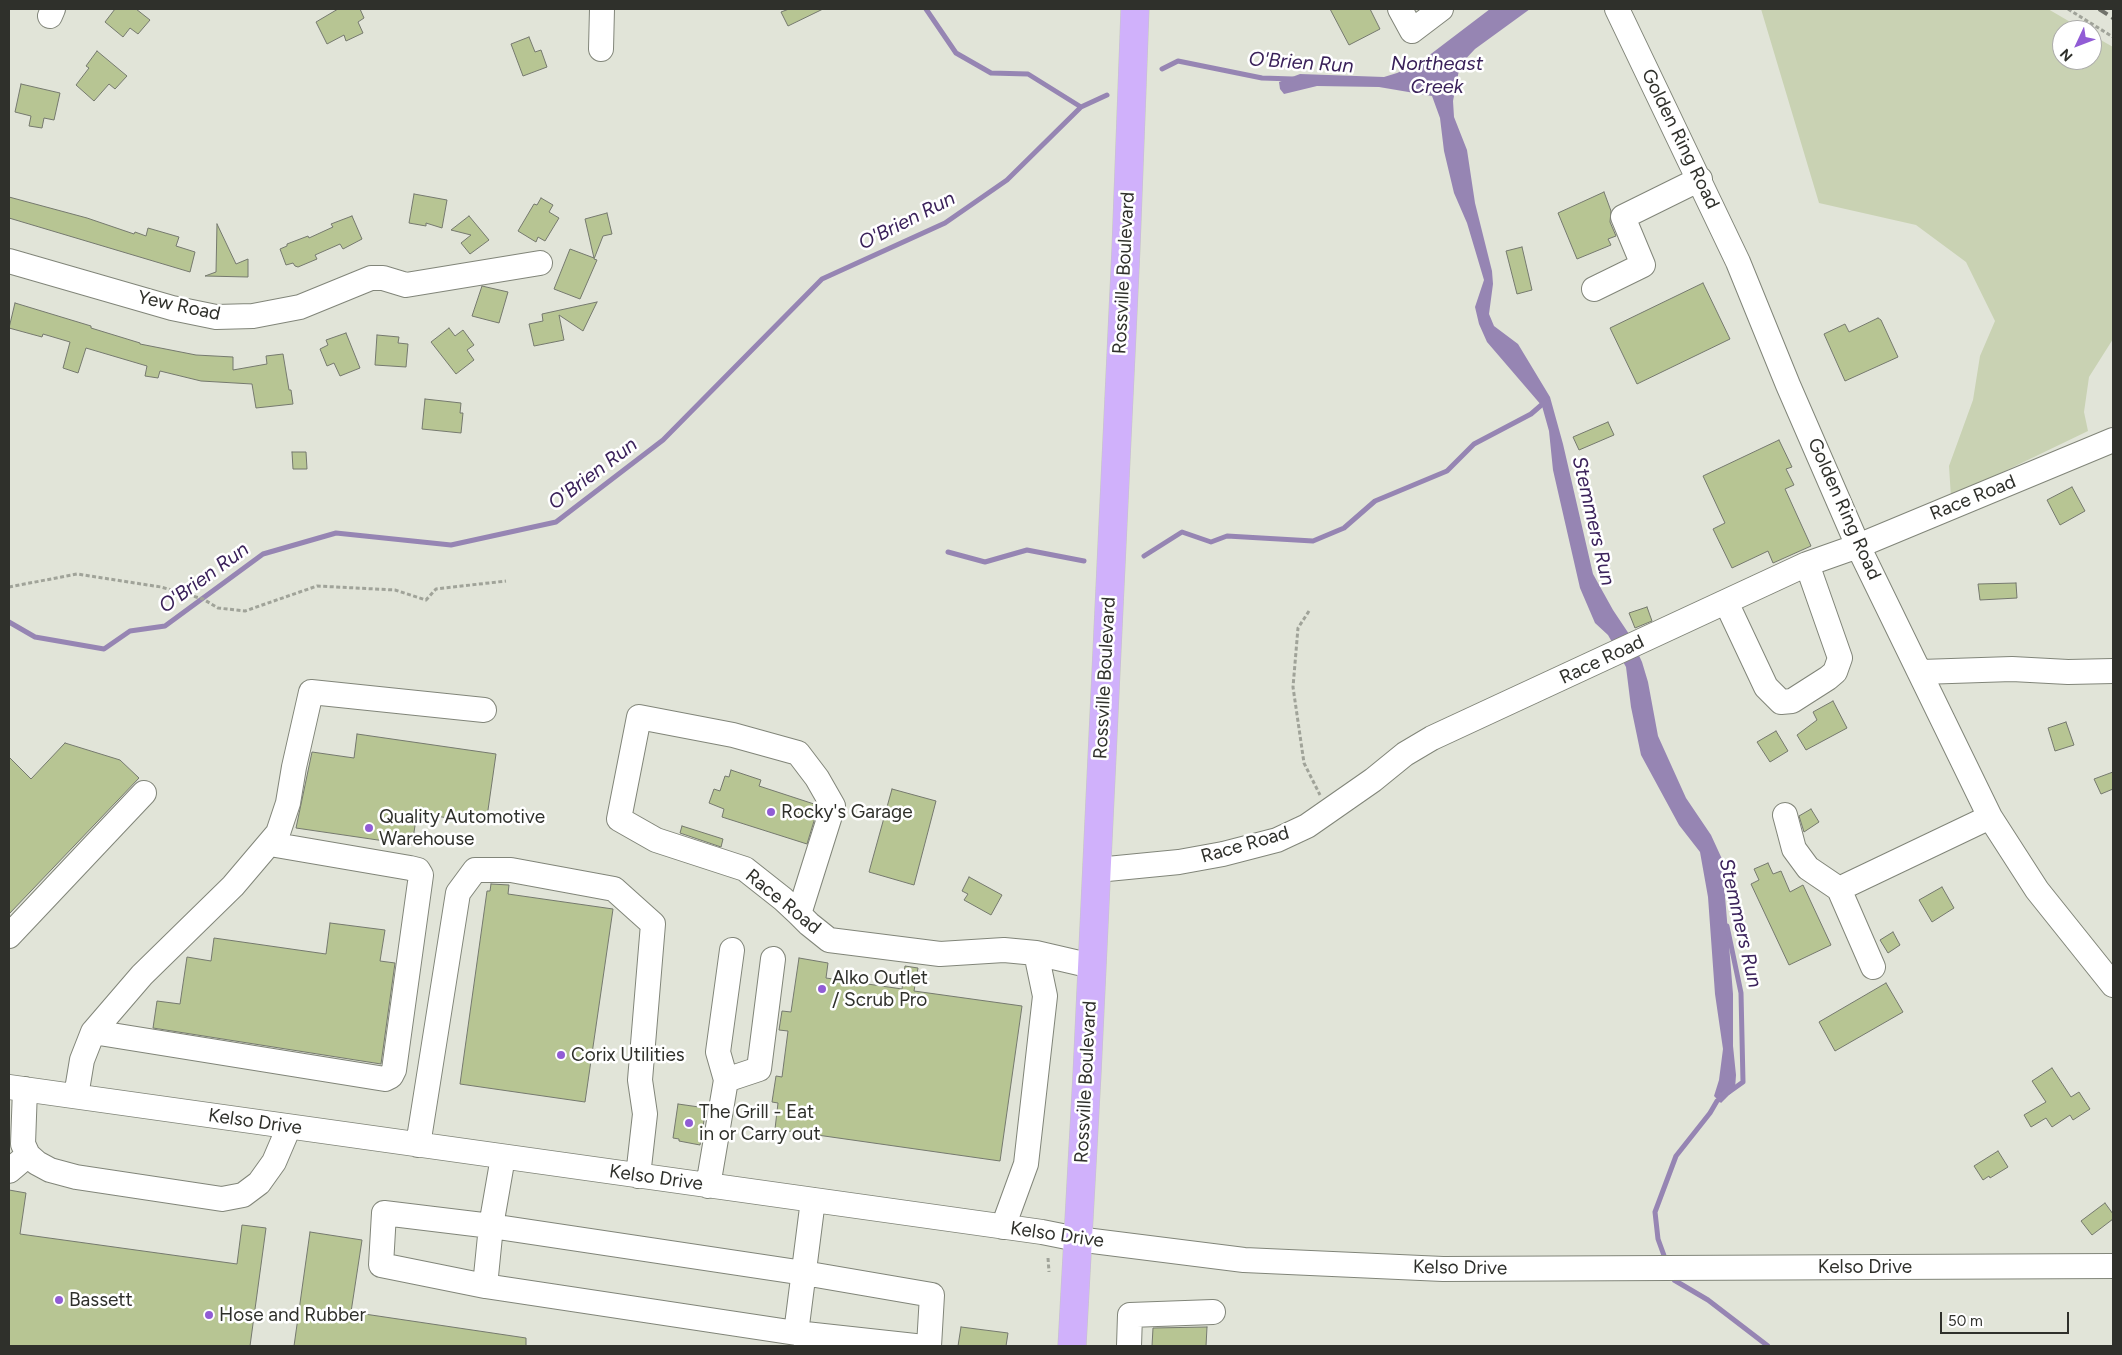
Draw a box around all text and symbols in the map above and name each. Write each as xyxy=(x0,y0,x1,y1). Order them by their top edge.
north arrow xyxy=(2052,20,2102,70)
text: N xyxy=(2056,45,2076,65)
water label: O'Brien Run xyxy=(1248,47,1354,79)
water label: Northeast Creek xyxy=(1391,52,1483,99)
street label: Golden Ring Road xyxy=(1636,65,1724,213)
water label: O'Brien Run xyxy=(855,186,959,256)
street label: Rossville Boulevard xyxy=(1108,191,1140,355)
street label: Yew Road xyxy=(136,286,222,326)
water label: O'Brien Run xyxy=(544,433,642,515)
street label: Golden Ring Road xyxy=(1802,435,1886,583)
water label: Stemmers Run xyxy=(1566,454,1620,588)
street label: Race Road xyxy=(1927,470,2019,526)
water label: O'Brien Run xyxy=(154,537,254,619)
street label: Rossville Boulevard xyxy=(1089,596,1121,760)
street label: Race Road xyxy=(1556,631,1648,689)
place label: Rocky's Garage xyxy=(781,801,913,823)
place label: Quality Automotive Warehouse xyxy=(379,806,545,850)
marker: Rocky's Garage xyxy=(765,806,777,818)
marker: Quality Automotive Warehouse xyxy=(363,822,375,834)
street label: Race Road xyxy=(1198,822,1292,868)
water label: Stemmers Run xyxy=(1713,856,1767,990)
street label: Race Road xyxy=(741,865,825,939)
place label: Alko Outlet / Scrub Pro xyxy=(832,967,928,1011)
marker: Alko Outlet / Scrub Pro xyxy=(816,983,828,995)
street label: Rossville Boulevard xyxy=(1070,1000,1102,1164)
place label: Corix Utilities xyxy=(571,1044,685,1066)
marker: Corix Utilities xyxy=(555,1049,567,1061)
place label: The Grill - Eat in or Carry out xyxy=(699,1101,821,1145)
street label: Kelso Drive xyxy=(207,1104,303,1140)
marker: The Grill - Eat in or Carry out xyxy=(683,1117,695,1129)
street label: Kelso Drive xyxy=(608,1160,704,1196)
street label: Kelso Drive xyxy=(1009,1217,1105,1253)
street label: Kelso Drive xyxy=(1413,1256,1507,1280)
street label: Kelso Drive xyxy=(1818,1256,1912,1278)
place label: Bassett xyxy=(69,1289,133,1311)
marker: Bassett xyxy=(53,1294,65,1306)
scale bar xyxy=(1942,1302,2071,1334)
place label: Hose and Rubber xyxy=(219,1304,366,1326)
marker: Hose and Rubber xyxy=(203,1309,215,1321)
text: 50 m xyxy=(1948,1312,1983,1330)

